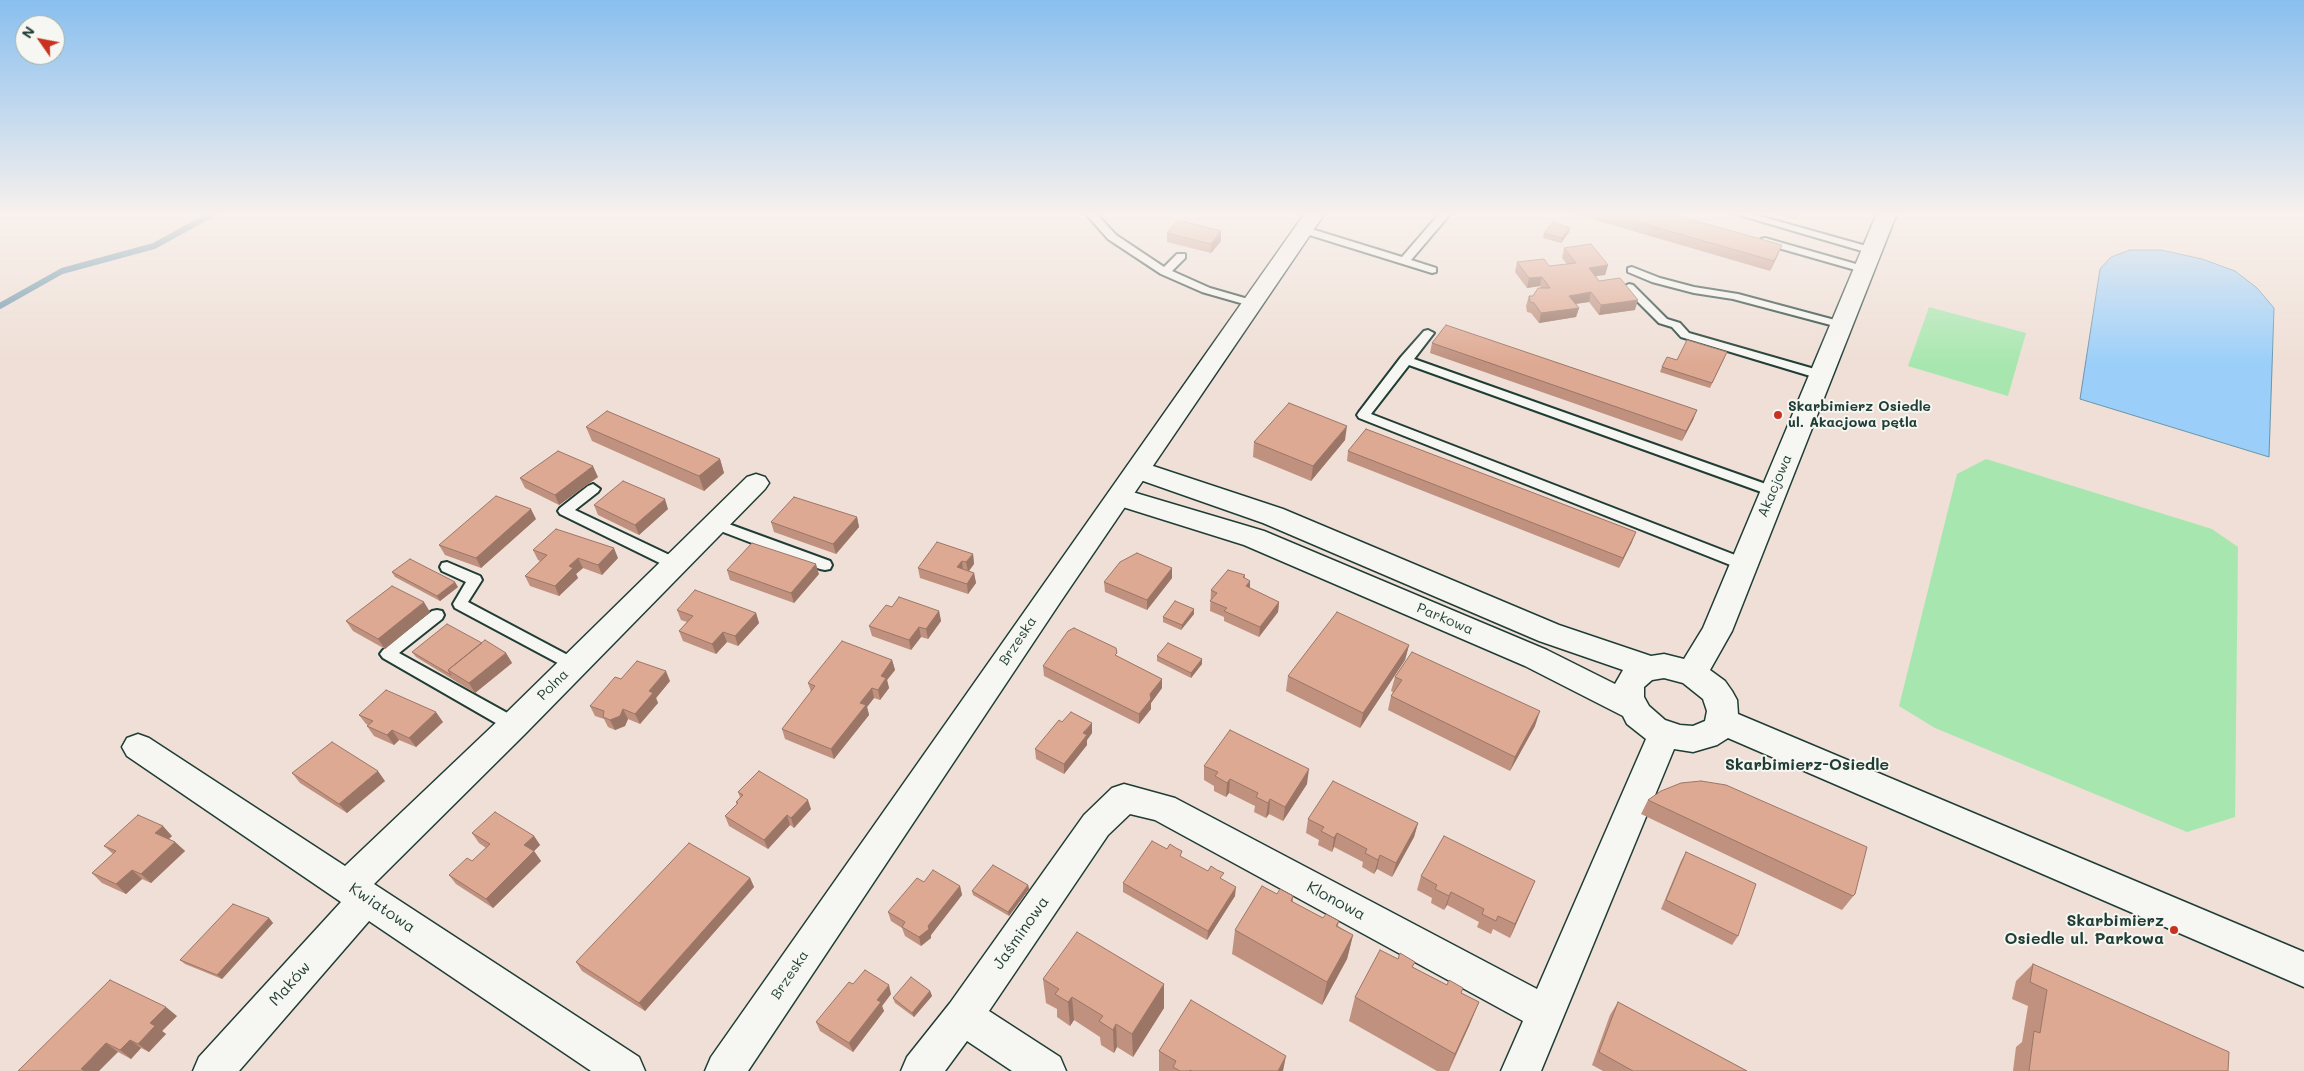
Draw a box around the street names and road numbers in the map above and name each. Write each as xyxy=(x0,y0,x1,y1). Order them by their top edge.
street label: Akacjowa xyxy=(1754,452,1796,520)
street label: Parkowa xyxy=(1414,600,1476,638)
street label: Brzeska xyxy=(996,613,1040,669)
street label: Polna xyxy=(534,666,572,704)
street label: Klonowa xyxy=(1303,878,1369,924)
street label: Kwiatowa xyxy=(345,879,419,937)
street label: Jaśminowa xyxy=(989,893,1053,973)
street label: Brzeska xyxy=(768,947,812,1003)
street label: Maków xyxy=(265,958,315,1010)

